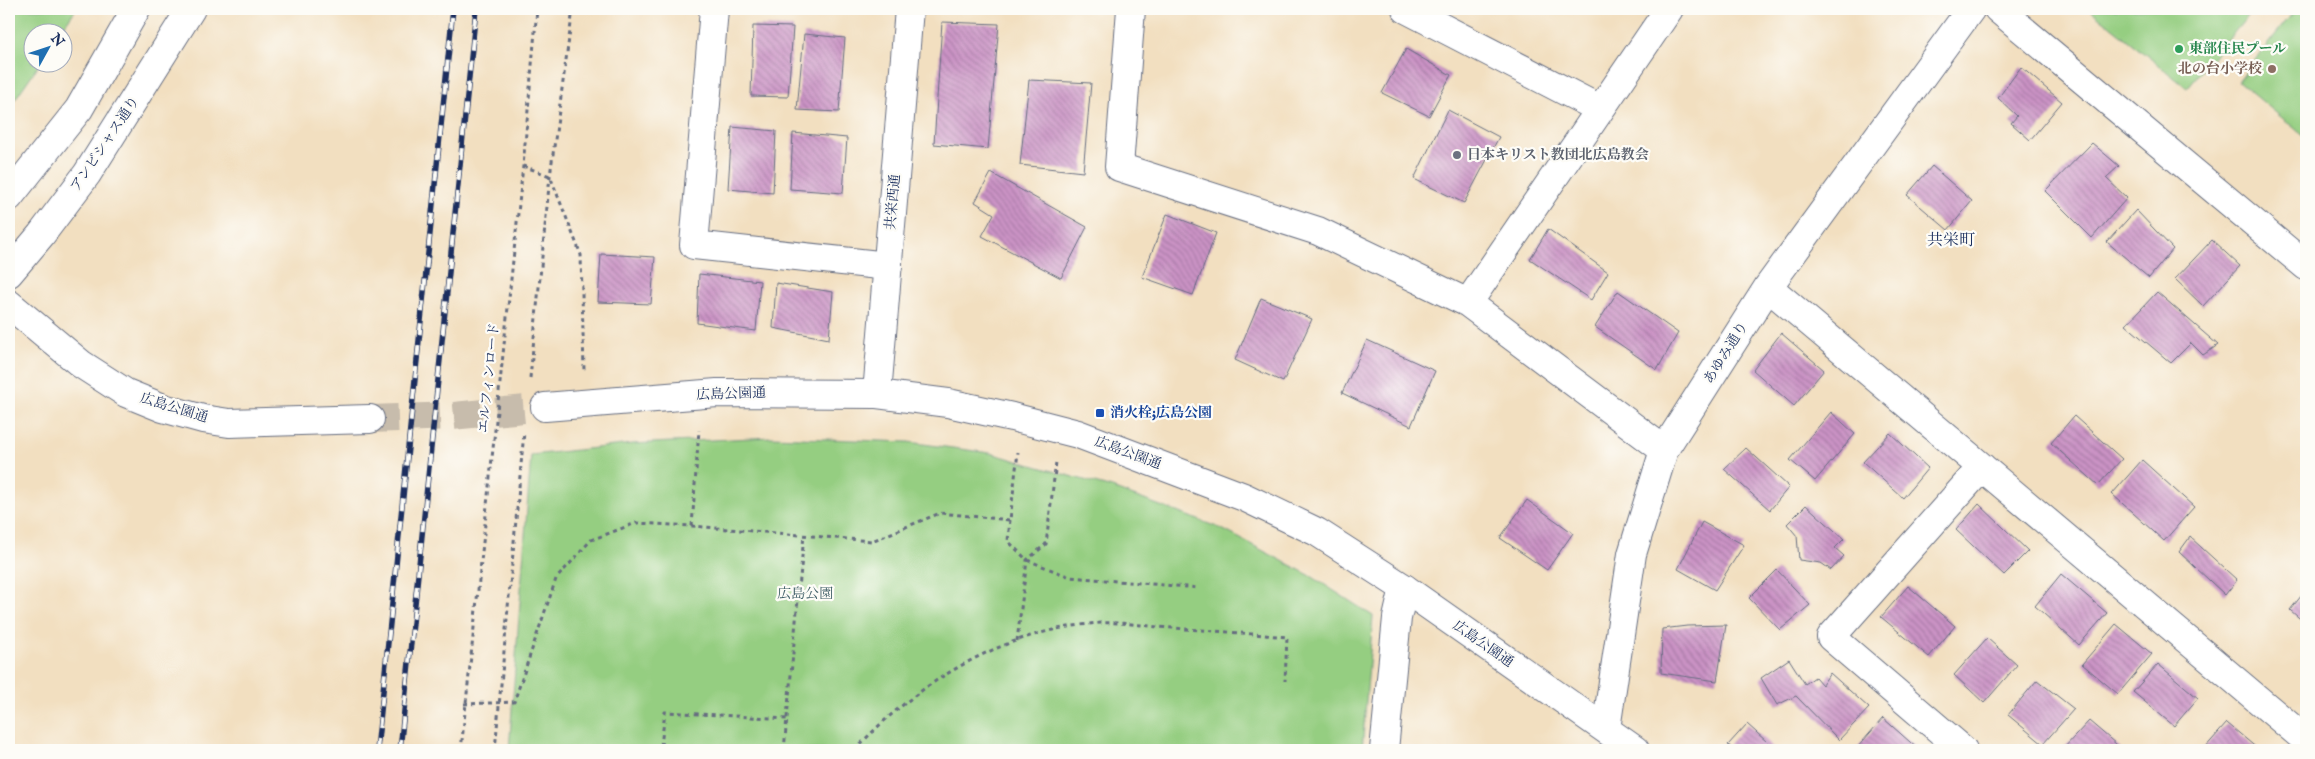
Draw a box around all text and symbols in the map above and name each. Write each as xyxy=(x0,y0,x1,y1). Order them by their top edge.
north arrow xyxy=(22,22,72,72)
text: N xyxy=(46,29,68,51)
place label: 東部住民プール xyxy=(2189,40,2286,58)
marker: 東部住民プール xyxy=(2173,43,2185,55)
place label: 北の台小学校 xyxy=(2178,60,2262,78)
marker: 北の台小学校 xyxy=(2266,63,2278,75)
street label: アンビシャス通り xyxy=(66,93,144,195)
place label: 日本キリスト教団北広島教会 xyxy=(1467,146,1649,164)
marker: 日本キリスト教団北広島教会 xyxy=(1451,149,1463,161)
street label: 共栄西通 xyxy=(882,173,904,231)
district label: 共栄町 xyxy=(1927,231,1975,251)
street label: あゆみ通り xyxy=(1700,319,1752,387)
street label: エルフィンロード xyxy=(474,322,504,434)
street label: 広島公園通 xyxy=(696,384,766,404)
street label: 広島公園通 xyxy=(138,389,210,427)
place label: 消火栓;広島公園 xyxy=(1110,404,1212,422)
marker: 消火栓;広島公園 xyxy=(1094,407,1106,419)
street label: 広島公園通 xyxy=(1092,433,1164,473)
park label: 広島公園 xyxy=(777,585,833,603)
street label: 広島公園通 xyxy=(1449,617,1517,671)

